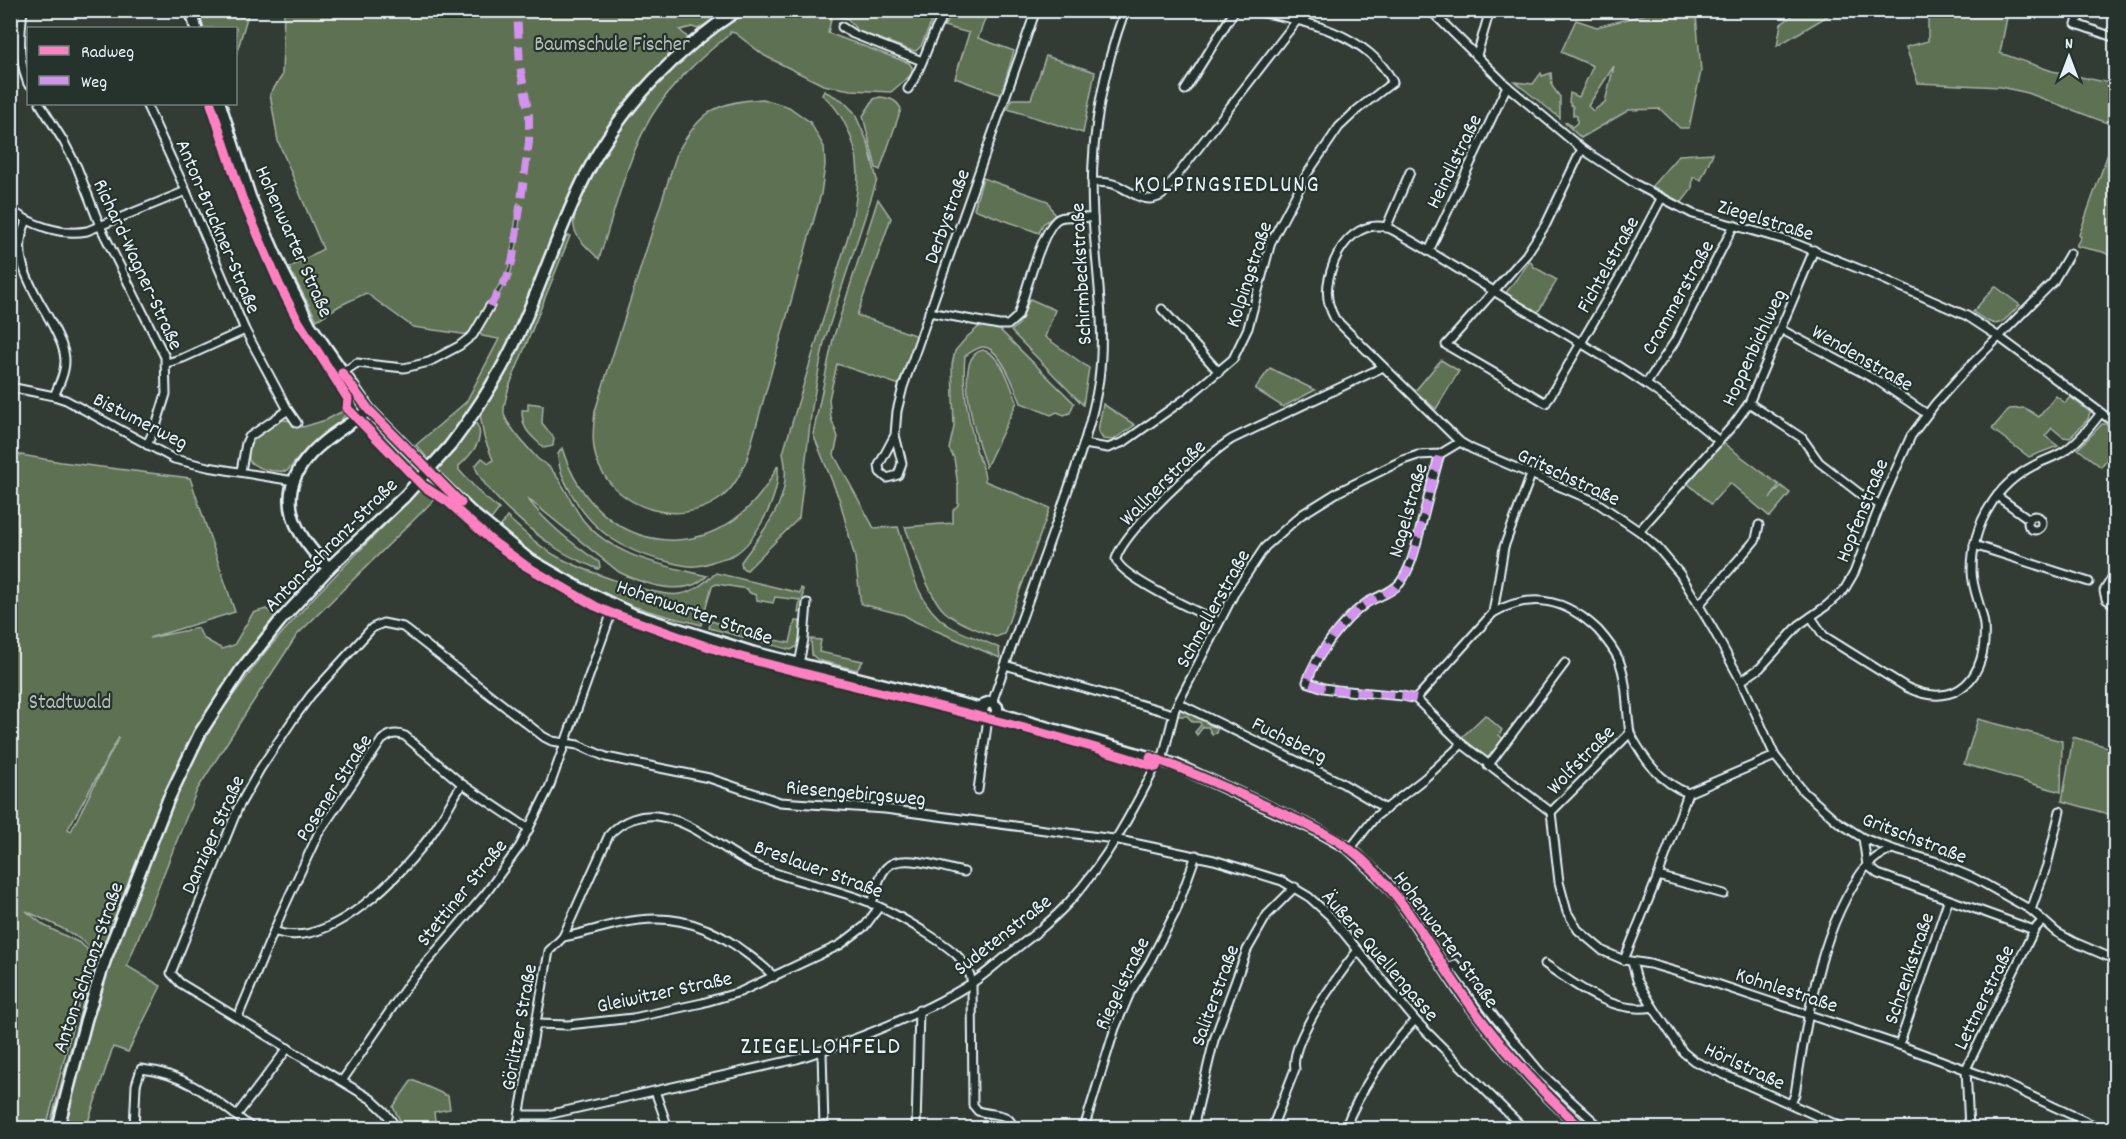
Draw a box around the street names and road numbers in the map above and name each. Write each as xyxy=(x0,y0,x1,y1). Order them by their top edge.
street label: Heindlstraße xyxy=(1420,110,1492,215)
street label: Anton-Bruckner-Straße xyxy=(166,135,267,319)
street label: Hohenwarter Straße xyxy=(245,162,339,323)
street label: Derbystraße xyxy=(918,165,980,269)
street label: Richard-Wagner-Straße xyxy=(83,175,189,356)
street label: Ziegelstraße xyxy=(1713,193,1817,251)
street label: Schirmbeckstraße xyxy=(1064,202,1102,346)
street label: Fichtelstraße xyxy=(1571,212,1649,319)
street label: Kolpingstraße xyxy=(1220,218,1282,332)
street label: Crammerstraße xyxy=(1636,235,1724,361)
street label: Hoppenbichlweg xyxy=(1715,285,1796,412)
street label: Wendenstraße xyxy=(1805,318,1918,401)
street label: Bistumerweg xyxy=(87,386,192,459)
street label: Wallnerstraße xyxy=(1114,434,1214,534)
street label: Gritschstraße xyxy=(1511,442,1624,516)
street label: Hopfenstraße xyxy=(1829,455,1898,568)
street label: Nagelstraße xyxy=(1382,460,1438,562)
street label: Anton-Schranz-Straße xyxy=(258,472,406,620)
street label: Schmellerstraße xyxy=(1170,545,1260,674)
street label: Hohenwarter Straße xyxy=(612,573,776,655)
street label: Fuchsberg xyxy=(1246,711,1332,773)
street label: Wolfstraße xyxy=(1541,719,1623,803)
street label: Posener Straße xyxy=(290,729,381,848)
street label: Danziger Straße xyxy=(175,771,254,899)
street label: Riesengebirgsweg xyxy=(785,774,927,816)
street label: Gritschstraße xyxy=(1857,806,1971,874)
street label: Stettiner Straße xyxy=(410,834,516,954)
street label: Breslauer Straße xyxy=(749,834,887,908)
street label: Hohenwarter Straße xyxy=(1384,866,1505,1016)
street label: Anton-Schranz-Straße xyxy=(47,879,133,1057)
street label: Äußere Quellengasse xyxy=(1313,884,1445,1030)
street label: Sudetenstraße xyxy=(948,888,1059,984)
street label: Schrenkstraße xyxy=(1878,909,1944,1029)
street label: Riegelstraße xyxy=(1088,933,1159,1036)
street label: Saliterstraße xyxy=(1185,941,1249,1051)
street label: Lettnerstraße xyxy=(1947,941,2024,1056)
street label: Kohnlestraße xyxy=(1731,961,1841,1023)
street label: Görlitzer Straße xyxy=(495,962,547,1093)
street label: Gleiwitzer Straße xyxy=(594,965,735,1023)
street label: Hörlstraße xyxy=(1698,1036,1789,1100)

